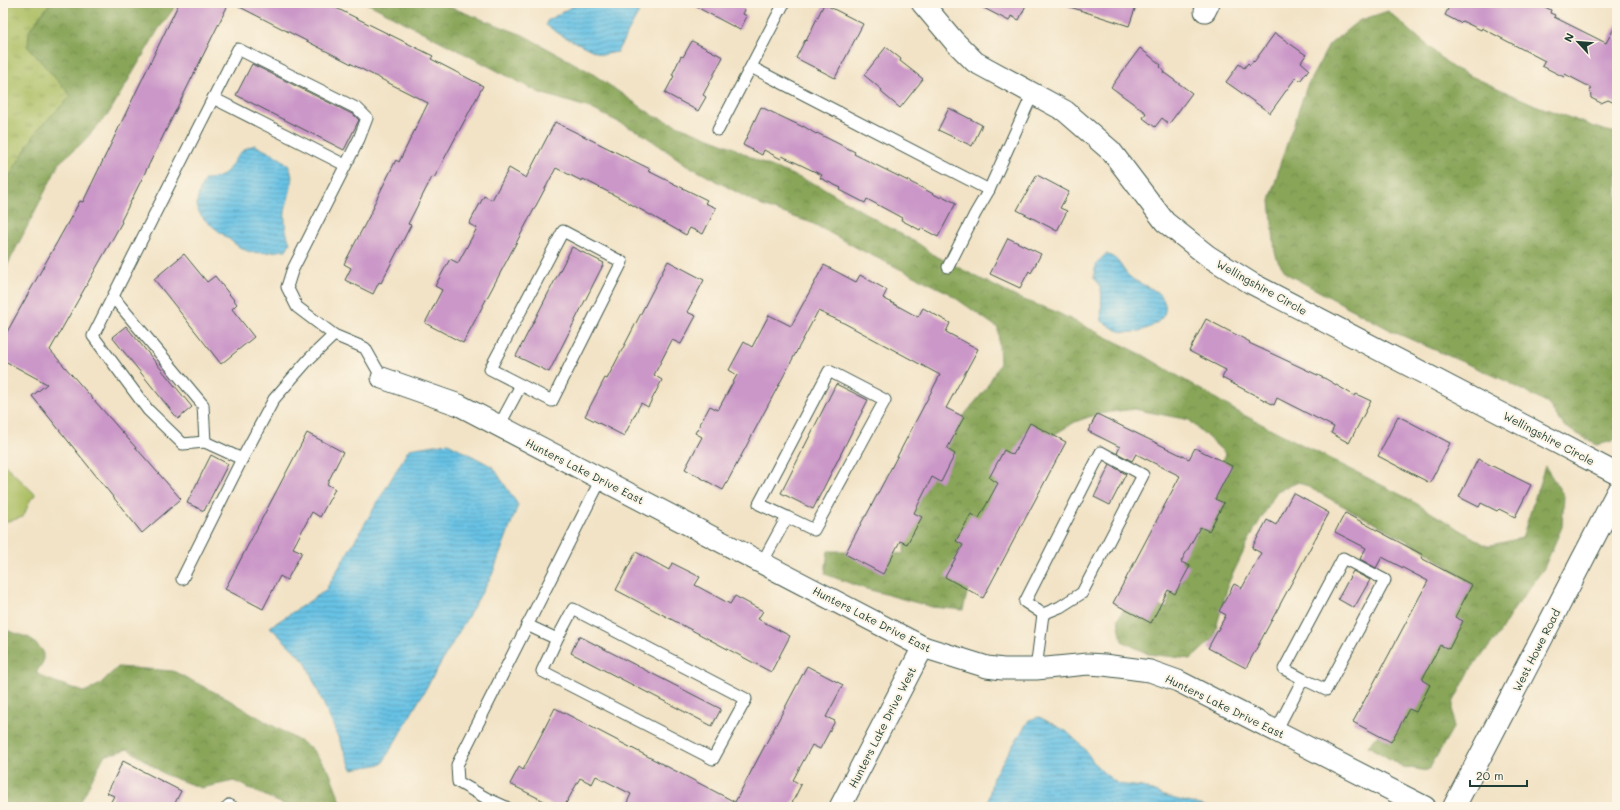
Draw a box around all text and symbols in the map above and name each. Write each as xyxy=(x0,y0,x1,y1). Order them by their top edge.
north arrow xyxy=(1558,22,1598,62)
text: N xyxy=(1560,30,1577,44)
street label: Wellingshire Circle xyxy=(1214,256,1310,318)
street label: Wellingshire Circle xyxy=(1501,408,1597,469)
street label: Hunters Lake Drive East xyxy=(523,435,647,507)
street label: Hunters Lake Drive East xyxy=(810,583,934,655)
street label: West Howe Road xyxy=(1509,606,1563,694)
street label: Hunters Lake Drive West xyxy=(845,664,919,790)
street label: Hunters Lake Drive East xyxy=(1163,671,1287,741)
scale bar xyxy=(1470,762,1527,788)
text: 20 m xyxy=(1476,767,1504,783)

